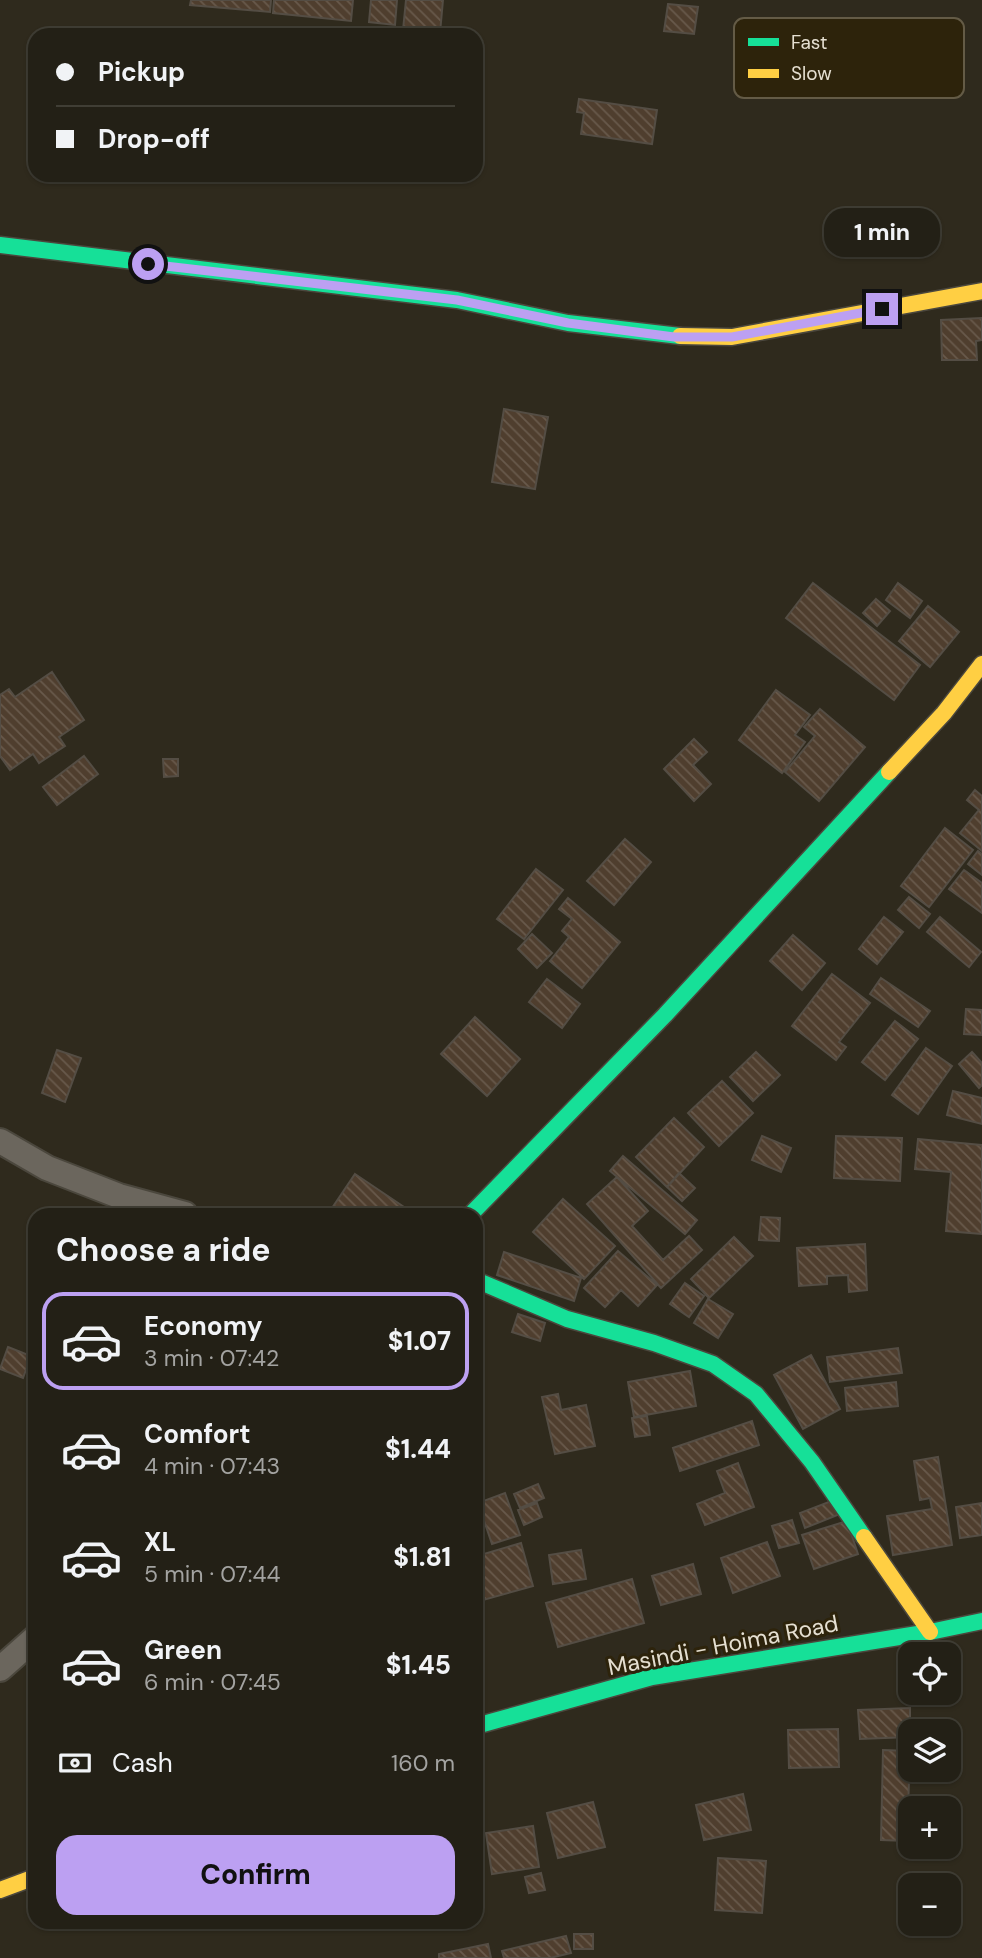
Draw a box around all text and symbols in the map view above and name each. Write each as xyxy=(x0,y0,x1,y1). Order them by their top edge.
legend xyxy=(734,18,964,98)
text: Fast xyxy=(791,30,827,55)
text: Pickup xyxy=(98,55,185,89)
text: Slow xyxy=(791,61,832,86)
text: Drop-off xyxy=(98,122,210,156)
callout: 1 min xyxy=(824,208,940,256)
text: 1 min xyxy=(854,217,910,247)
route start xyxy=(132,248,164,280)
route end xyxy=(866,293,898,325)
text: Choose a ride xyxy=(56,1229,271,1271)
text: Economy xyxy=(144,1309,262,1343)
icon: car xyxy=(60,1310,123,1373)
text: $1.07 xyxy=(388,1324,451,1358)
text: 3 min · 07:42 xyxy=(144,1343,279,1373)
text: Comfort xyxy=(144,1417,250,1451)
icon: car xyxy=(60,1418,123,1481)
text: $1.44 xyxy=(385,1432,451,1466)
text: 4 min · 07:43 xyxy=(144,1451,280,1481)
text: XL xyxy=(144,1525,176,1559)
icon: car xyxy=(60,1526,123,1589)
text: $1.81 xyxy=(393,1540,451,1574)
text: 5 min · 07:44 xyxy=(144,1559,280,1589)
street label: Masindi - Hoima Road xyxy=(605,1608,841,1682)
text: Green xyxy=(144,1633,222,1667)
icon: car xyxy=(60,1634,123,1697)
map controls xyxy=(898,1642,961,1936)
button: locate xyxy=(898,1642,961,1705)
text: $1.45 xyxy=(386,1648,451,1682)
text: 6 min · 07:45 xyxy=(144,1667,281,1697)
button: layers xyxy=(898,1719,961,1782)
icon: cash xyxy=(56,1744,94,1782)
text: Cash xyxy=(112,1746,173,1780)
text: 160 m xyxy=(391,1748,455,1778)
button: + xyxy=(898,1796,961,1859)
button: Confirm xyxy=(56,1835,455,1915)
button: − xyxy=(898,1873,961,1936)

